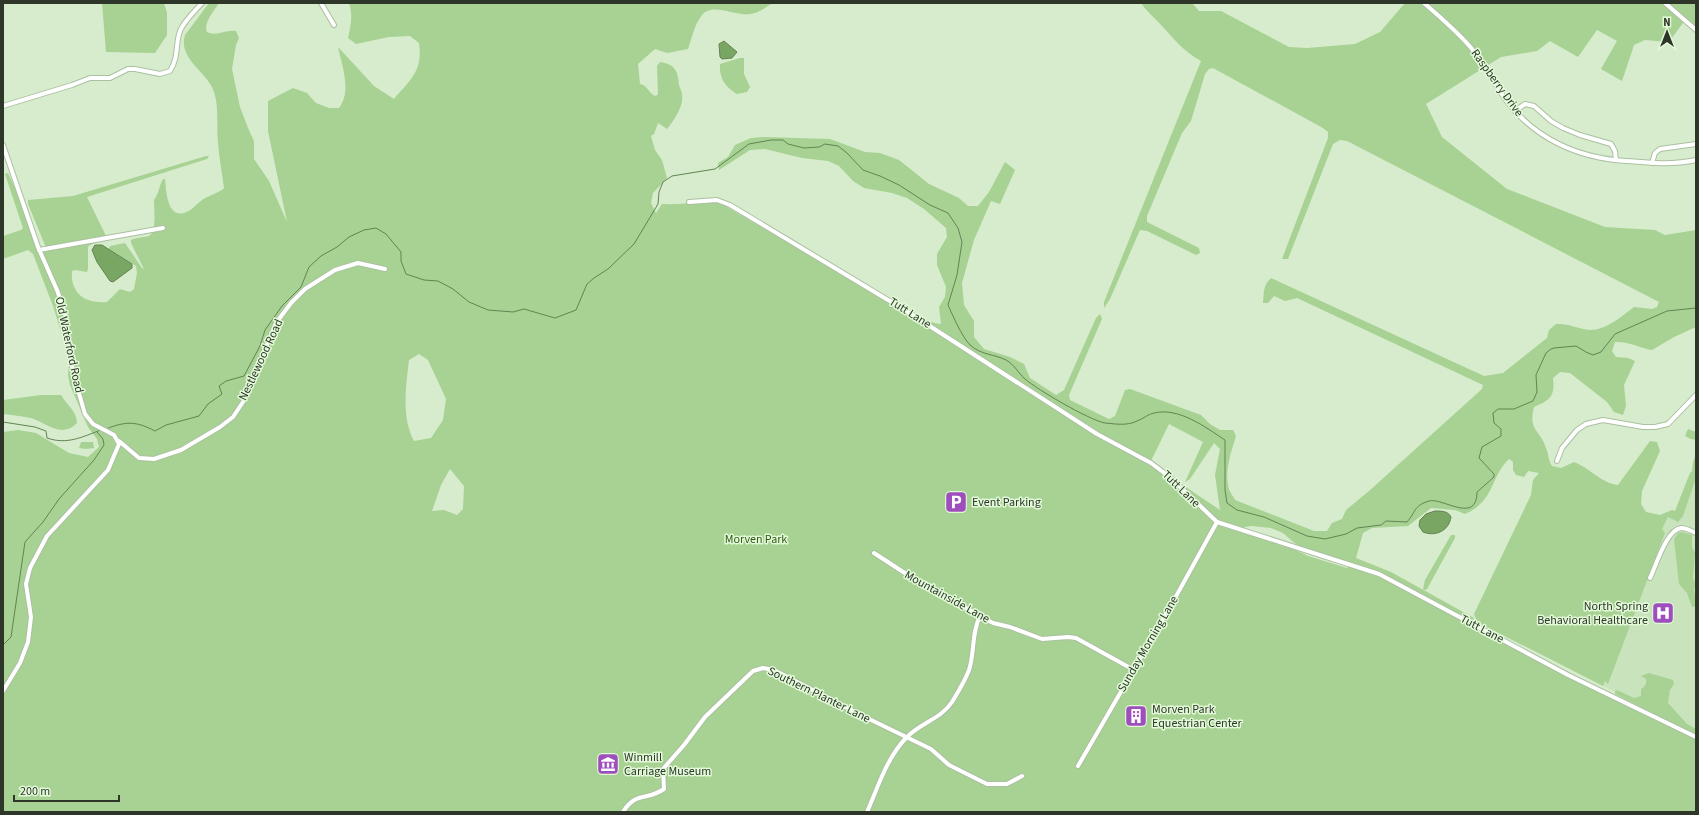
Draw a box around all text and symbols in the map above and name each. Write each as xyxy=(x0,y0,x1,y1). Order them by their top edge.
north arrow xyxy=(1647,12,1687,52)
text: N xyxy=(1663,15,1671,30)
street label: Raspberry Drive xyxy=(1467,46,1527,120)
street label: Tutt Lane xyxy=(886,293,935,333)
street label: Old Waterford Road xyxy=(51,295,87,395)
street label: Nestlewood Road xyxy=(235,317,287,403)
street label: Tutt Lane xyxy=(1158,467,1204,511)
parking icon: Event Parking xyxy=(943,489,969,515)
place label: Event Parking xyxy=(972,494,1041,511)
park label: Morven Park xyxy=(725,531,787,548)
street label: Mountainside Lane xyxy=(901,567,993,628)
street label: Sunday Morning Lane xyxy=(1114,593,1183,695)
place label: North Spring Behavioral Healthcare xyxy=(1537,598,1648,629)
hospital icon: North Spring Behavioral Healthcare xyxy=(1650,600,1676,626)
street label: Tutt Lane xyxy=(1457,610,1507,648)
street label: Southern Planter Lane xyxy=(765,663,873,727)
place label: Morven Park Equestrian Center xyxy=(1152,701,1243,732)
building icon: Morven Park Equestrian Center xyxy=(1123,703,1149,729)
place label: Winmill Carriage Museum xyxy=(624,749,711,780)
museum icon: Winmill Carriage Museum xyxy=(595,751,621,777)
scale bar xyxy=(14,777,119,803)
text: 200 m xyxy=(20,783,50,800)

